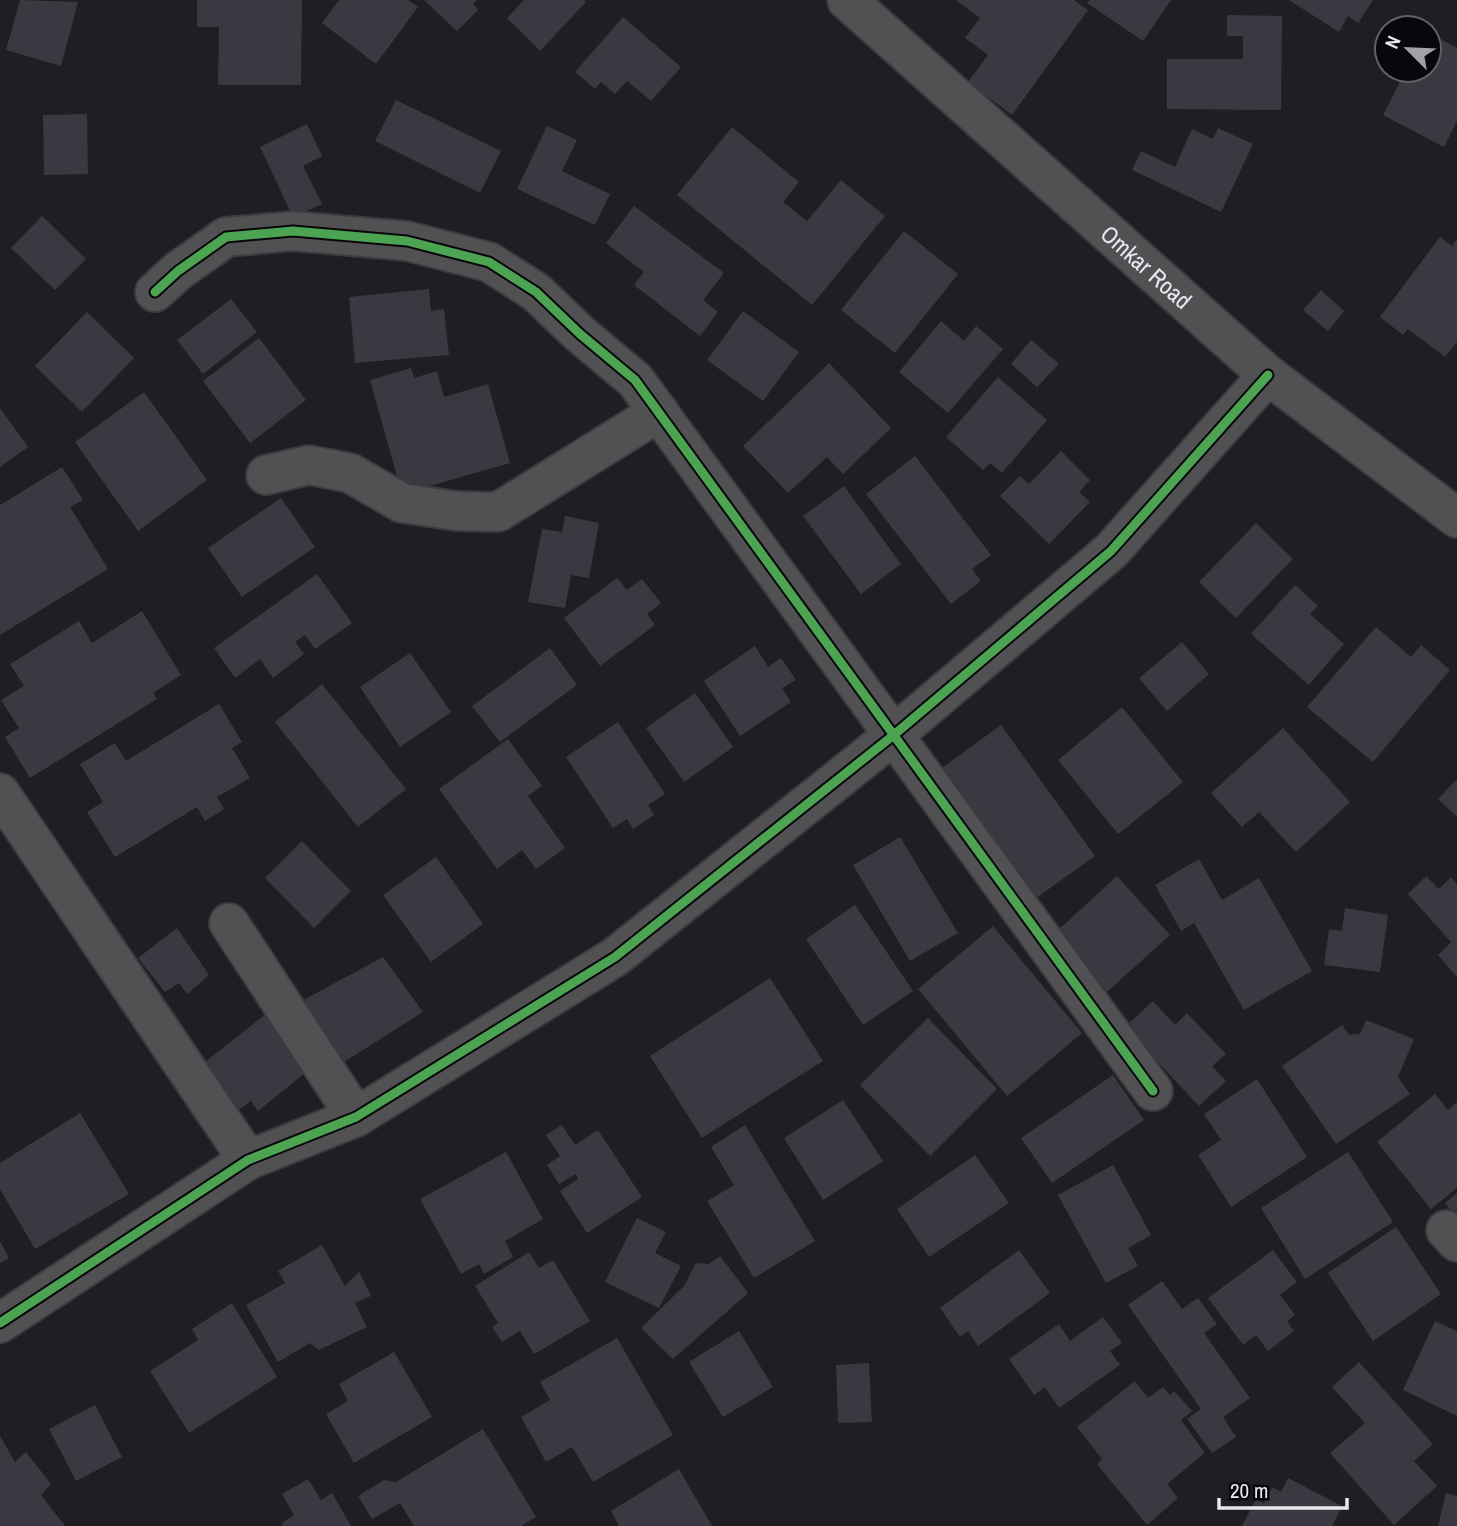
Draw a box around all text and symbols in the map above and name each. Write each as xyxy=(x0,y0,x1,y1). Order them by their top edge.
north arrow xyxy=(1373,14,1443,84)
text: N xyxy=(1378,32,1407,53)
street label: Omkar Road xyxy=(1094,218,1199,316)
scale bar xyxy=(1219,1466,1347,1510)
text: 20 m xyxy=(1230,1476,1268,1505)

